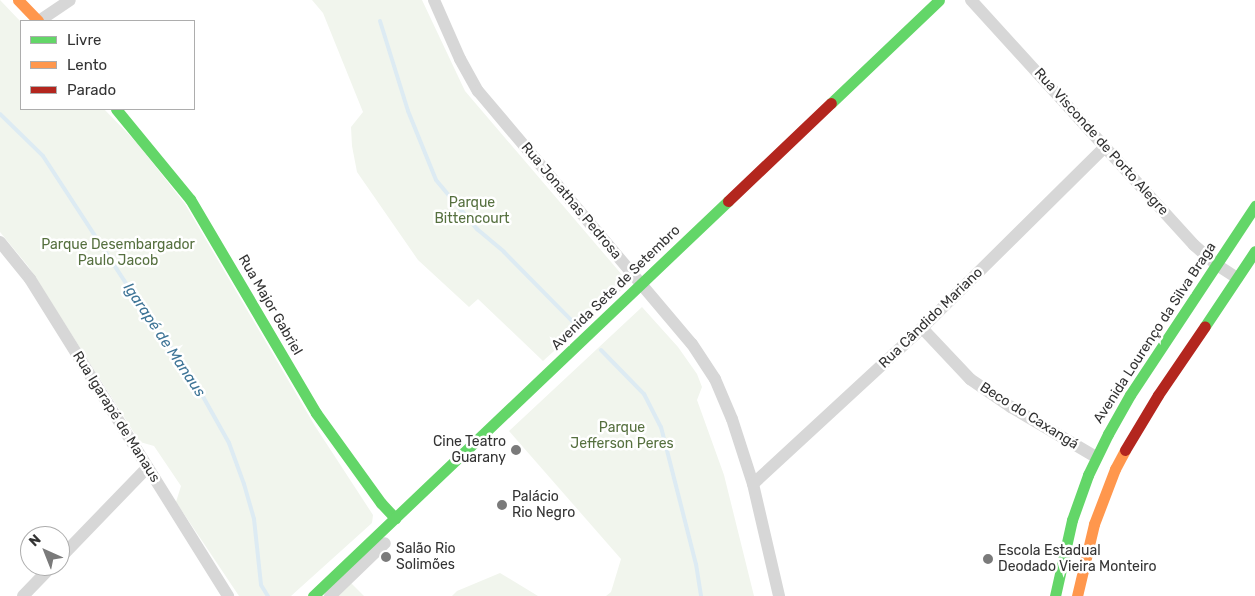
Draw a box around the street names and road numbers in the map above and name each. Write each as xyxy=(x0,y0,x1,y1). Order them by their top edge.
street label: Rua Visconde de Porto Alegre xyxy=(1030,65,1172,219)
street label: Rua Jonathas Pedrosa xyxy=(517,139,625,263)
street label: Avenida Sete de Setembro xyxy=(548,222,684,354)
street label: Avenida Lourenço da Silva Braga xyxy=(1090,239,1220,427)
street label: Rua Major Gabriel xyxy=(234,252,306,358)
street label: Rua Cândido Mariano xyxy=(876,264,986,372)
street label: Rua Igarapé de Manaus xyxy=(69,348,163,486)
street label: Beco do Caxangá xyxy=(977,379,1081,453)

